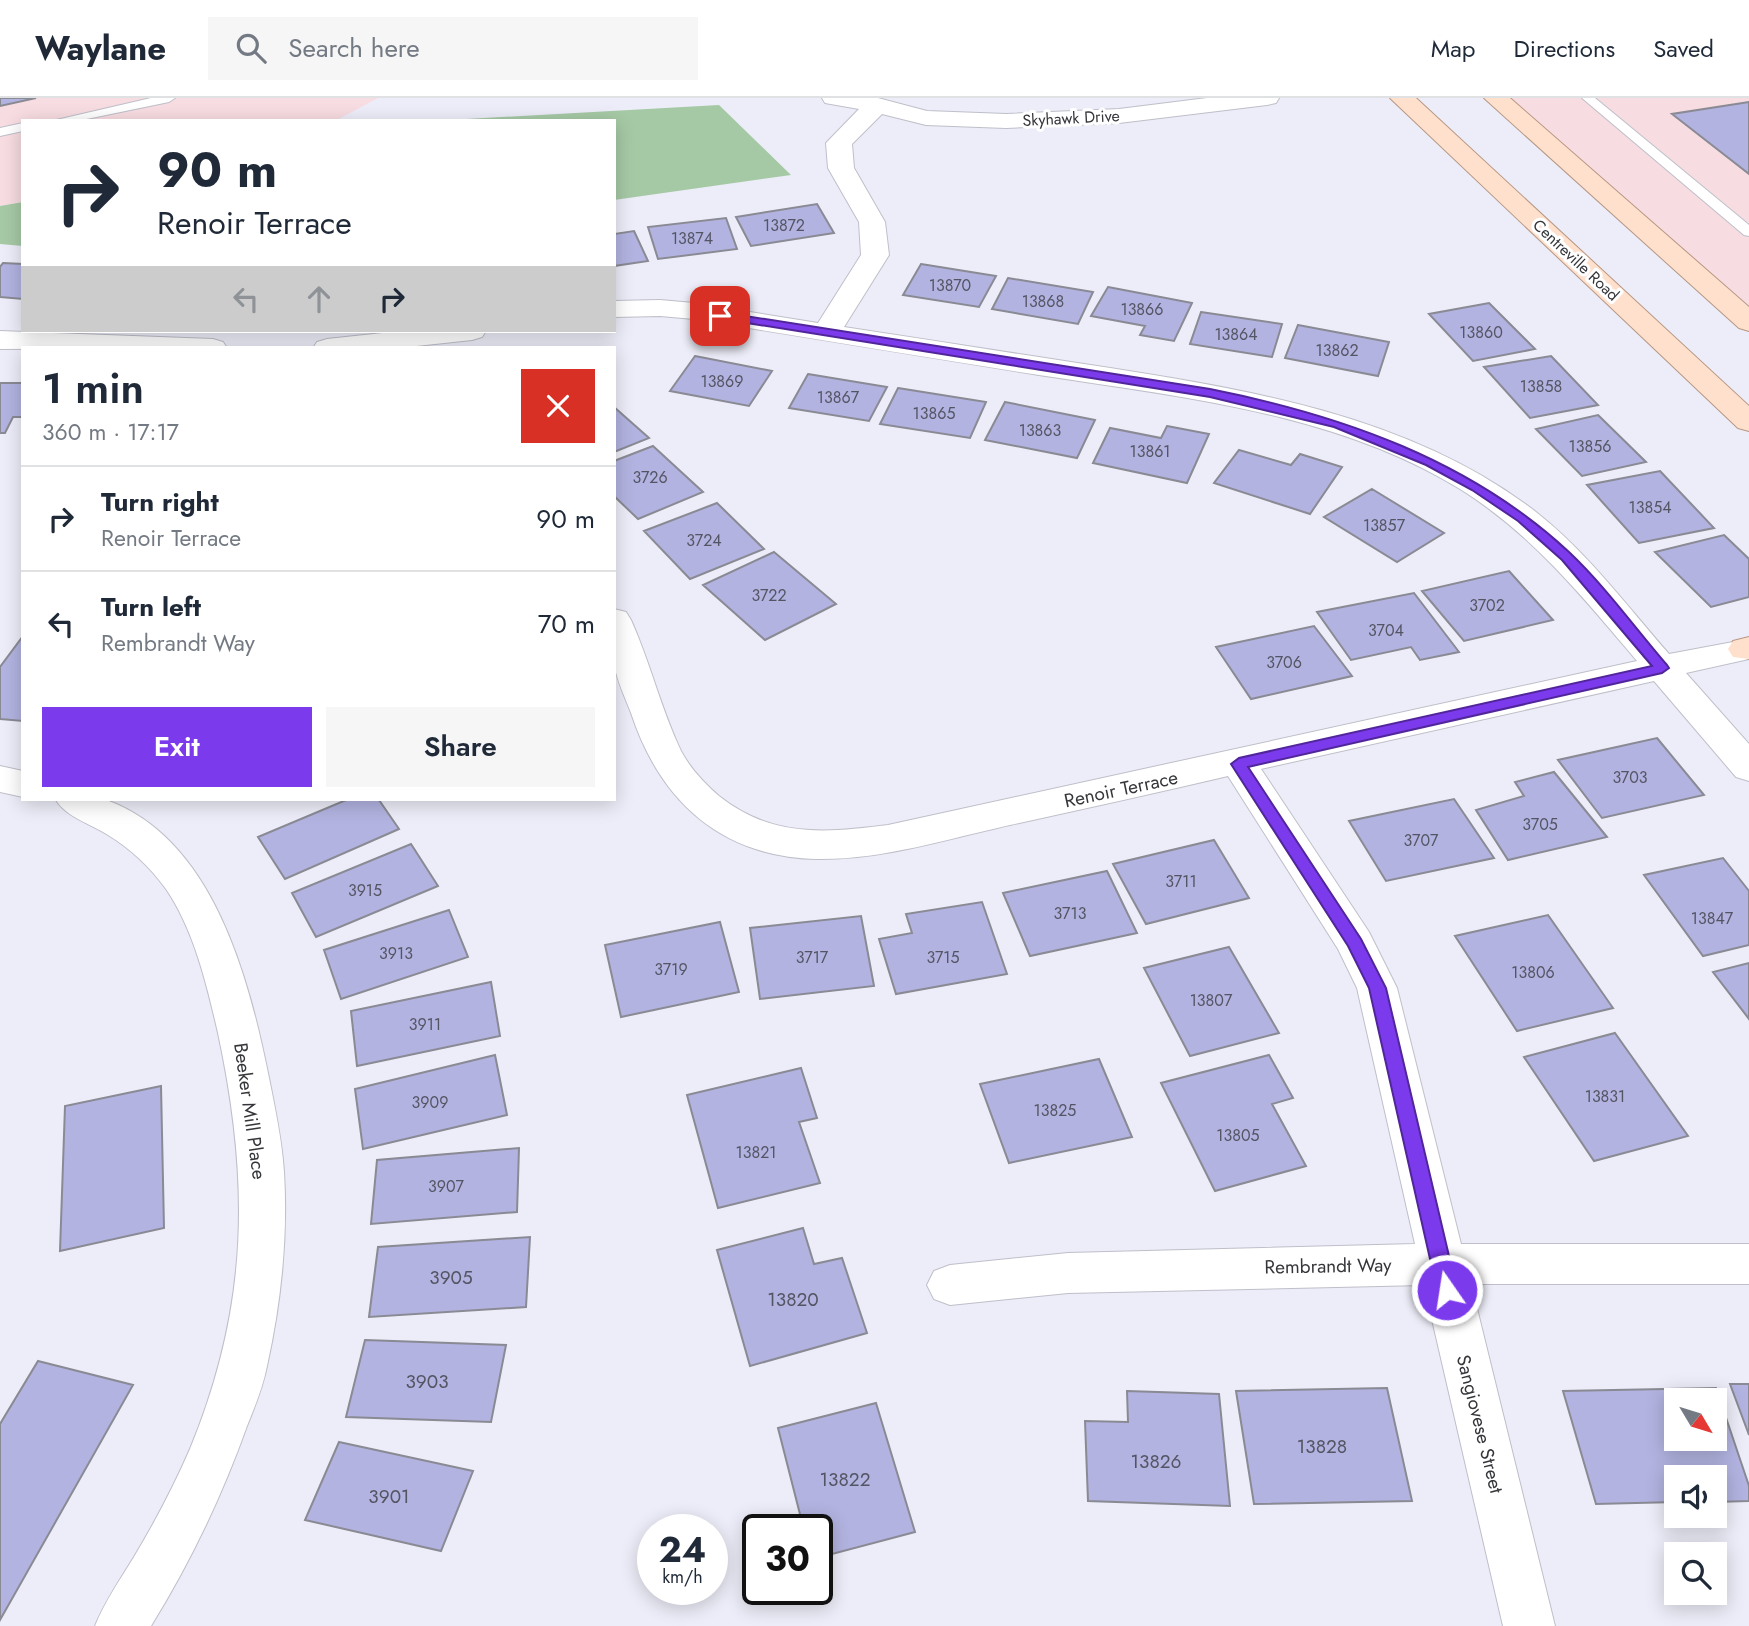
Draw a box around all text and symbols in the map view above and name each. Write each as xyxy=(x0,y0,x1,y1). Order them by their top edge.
search box xyxy=(208,17,698,80)
text: Waylane xyxy=(35,25,166,72)
icon: search xyxy=(232,29,270,67)
text: Search here xyxy=(288,29,420,67)
text: Map xyxy=(1431,31,1476,66)
text: Directions xyxy=(1514,31,1615,66)
text: Saved xyxy=(1653,31,1714,66)
street label: Skyhawk Drive xyxy=(1022,104,1120,132)
text: 90 m xyxy=(157,135,277,205)
icon: right xyxy=(42,147,133,238)
text: Renoir Terrace xyxy=(157,200,352,246)
house number: 13872 xyxy=(763,214,805,237)
street label: Centreville Road xyxy=(1528,214,1624,306)
house number: 13874 xyxy=(671,227,713,250)
house number: 13870 xyxy=(929,274,971,297)
icon: left xyxy=(227,280,265,318)
icon: ahead xyxy=(300,280,338,318)
icon: right xyxy=(373,280,411,318)
pin xyxy=(690,286,750,346)
house number: 13868 xyxy=(1022,290,1064,313)
icon: arrive xyxy=(701,297,739,335)
house number: 13866 xyxy=(1120,298,1164,321)
house number: 13860 xyxy=(1459,321,1503,344)
house number: 13864 xyxy=(1214,323,1258,346)
house number: 13862 xyxy=(1316,339,1359,362)
text: 1 min xyxy=(42,358,144,419)
button: close xyxy=(521,369,595,443)
house number: 13869 xyxy=(700,370,744,393)
house number: 13858 xyxy=(1520,375,1562,398)
house number: 13867 xyxy=(817,386,860,409)
house number: 13865 xyxy=(913,402,955,425)
text: 360 m · 17:17 xyxy=(42,415,179,449)
house number: 13863 xyxy=(1019,419,1062,442)
house number: 13856 xyxy=(1569,435,1611,458)
house number: 13861 xyxy=(1129,440,1171,463)
house number: 3726 xyxy=(632,466,668,489)
text: Turn right xyxy=(101,483,219,521)
house number: 13854 xyxy=(1628,496,1672,519)
icon: right xyxy=(42,500,80,538)
text: 90 m xyxy=(536,500,595,538)
house number: 13857 xyxy=(1363,514,1406,537)
text: Renoir Terrace xyxy=(101,521,241,555)
house number: 3724 xyxy=(686,529,722,552)
house number: 3722 xyxy=(751,584,787,607)
text: Turn left xyxy=(101,588,201,626)
house number: 3702 xyxy=(1469,594,1505,617)
icon: left xyxy=(42,605,80,643)
text: 70 m xyxy=(538,605,595,643)
house number: 3704 xyxy=(1368,619,1404,642)
text: Rembrandt Way xyxy=(101,626,255,660)
house number: 3706 xyxy=(1266,651,1302,674)
button: Exit xyxy=(42,707,312,787)
button: Share xyxy=(326,707,595,787)
street label: Renoir Terrace xyxy=(1062,764,1181,814)
house number: 3703 xyxy=(1612,766,1648,789)
house number: 3705 xyxy=(1522,813,1558,836)
house number: 3707 xyxy=(1404,829,1439,852)
house number: 3711 xyxy=(1165,870,1197,893)
house number: 3915 xyxy=(348,879,382,902)
house number: 3713 xyxy=(1054,902,1087,925)
house number: 13847 xyxy=(1691,907,1734,930)
house number: 3913 xyxy=(379,942,413,965)
house number: 3717 xyxy=(796,946,829,969)
house number: 3715 xyxy=(926,946,960,969)
house number: 3719 xyxy=(654,958,688,981)
house number: 13806 xyxy=(1511,961,1555,984)
house number: 13807 xyxy=(1190,989,1233,1012)
house number: 3911 xyxy=(409,1013,441,1036)
street label: Beeker Mill Place xyxy=(227,1041,273,1181)
house number: 13831 xyxy=(1585,1085,1625,1108)
house number: 3909 xyxy=(412,1091,448,1114)
house number: 13825 xyxy=(1034,1099,1076,1122)
house number: 13805 xyxy=(1216,1124,1260,1147)
house number: 13821 xyxy=(736,1141,776,1164)
house number: 3907 xyxy=(428,1175,465,1198)
street label: Rembrandt Way xyxy=(1264,1251,1392,1281)
position arrow xyxy=(1410,1253,1484,1327)
house number: 3905 xyxy=(429,1264,473,1291)
house number: 13820 xyxy=(767,1286,819,1313)
street label: Sangiovese Street xyxy=(1450,1352,1510,1496)
house number: 3903 xyxy=(405,1368,449,1395)
north arrow xyxy=(1664,1388,1727,1451)
map controls xyxy=(1664,1388,1727,1605)
house number: 13828 xyxy=(1297,1433,1347,1460)
house number: 13826 xyxy=(1130,1448,1182,1475)
button: sound xyxy=(1664,1465,1727,1528)
house number: 13822 xyxy=(820,1466,870,1493)
house number: 3901 xyxy=(368,1483,410,1510)
speed limit sign: 30 xyxy=(742,1514,833,1605)
text: 24 xyxy=(659,1525,706,1575)
button: search xyxy=(1664,1542,1727,1605)
text: km/h xyxy=(662,1564,703,1590)

